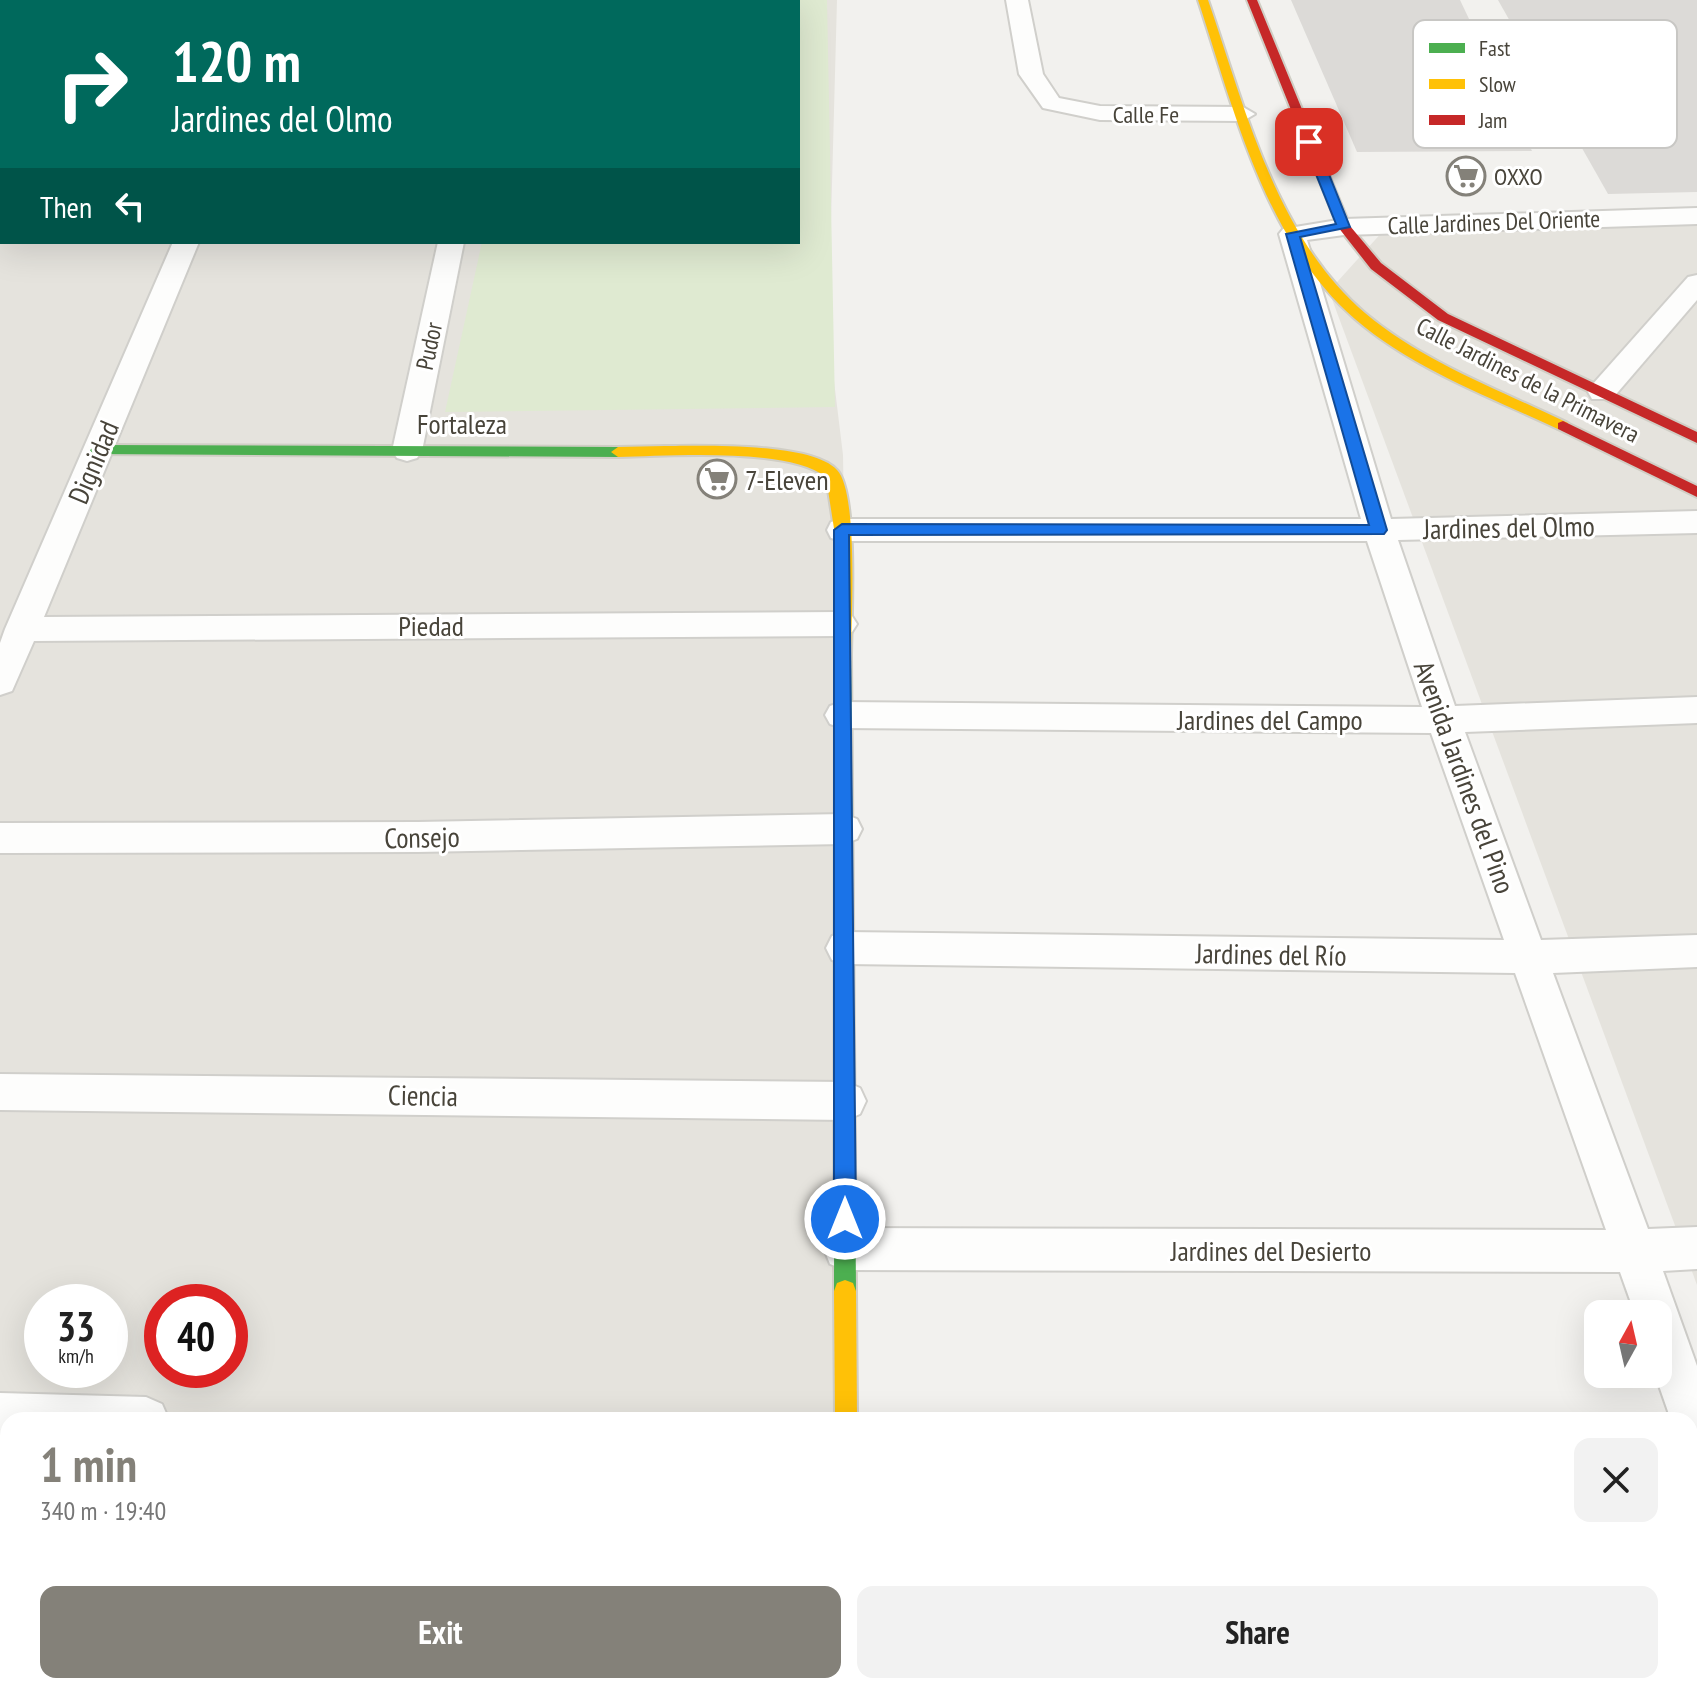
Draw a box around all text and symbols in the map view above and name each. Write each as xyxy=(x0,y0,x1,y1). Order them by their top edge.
legend xyxy=(1413,20,1677,148)
text: 120 m xyxy=(172,25,301,97)
icon: right xyxy=(40,32,144,136)
text: Fast xyxy=(1479,34,1510,62)
text: Slow xyxy=(1479,70,1516,98)
text: Jardines del Olmo xyxy=(172,95,392,142)
street label: Calle Fe xyxy=(1113,99,1179,130)
text: Jam xyxy=(1478,106,1507,134)
pin xyxy=(1275,108,1343,176)
icon: arrive xyxy=(1287,120,1331,164)
supermarket icon: OXXO xyxy=(1445,155,1487,197)
place label: OXXO xyxy=(1494,161,1543,192)
icon: left xyxy=(108,184,152,228)
text: Then xyxy=(40,187,92,226)
street label: Calle Jardines Del Oriente xyxy=(1387,203,1601,241)
street label: Calle Jardines de la Primavera xyxy=(1411,310,1645,450)
street label: Pudor xyxy=(409,319,449,373)
street label: Fortaleza xyxy=(417,405,507,442)
street label: Dignidad xyxy=(59,415,127,509)
supermarket icon: 7-Eleven xyxy=(696,458,738,500)
place label: 7-Eleven xyxy=(745,461,829,498)
street label: Jardines del Olmo xyxy=(1422,507,1595,547)
street label: Piedad xyxy=(398,607,464,644)
street label: Avenida Jardines del Pino xyxy=(1406,656,1524,898)
street label: Jardines del Campo xyxy=(1176,701,1363,738)
street label: Consejo xyxy=(384,818,460,856)
street label: Jardines del Río xyxy=(1194,934,1347,974)
street label: Ciencia xyxy=(388,1076,458,1114)
position arrow xyxy=(803,1177,887,1261)
street label: Jardines del Desierto xyxy=(1170,1232,1371,1269)
speed limit sign: 40 xyxy=(144,1284,248,1388)
text: 33 xyxy=(57,1300,95,1352)
north arrow xyxy=(1584,1300,1672,1388)
map controls xyxy=(1584,1300,1672,1388)
text: km/h xyxy=(58,1343,94,1369)
text: 1 min xyxy=(40,1433,137,1495)
button: close xyxy=(1574,1438,1658,1522)
text: 340 m · 19:40 xyxy=(40,1494,166,1527)
button: Exit xyxy=(40,1586,841,1678)
button: Share xyxy=(857,1586,1658,1678)

